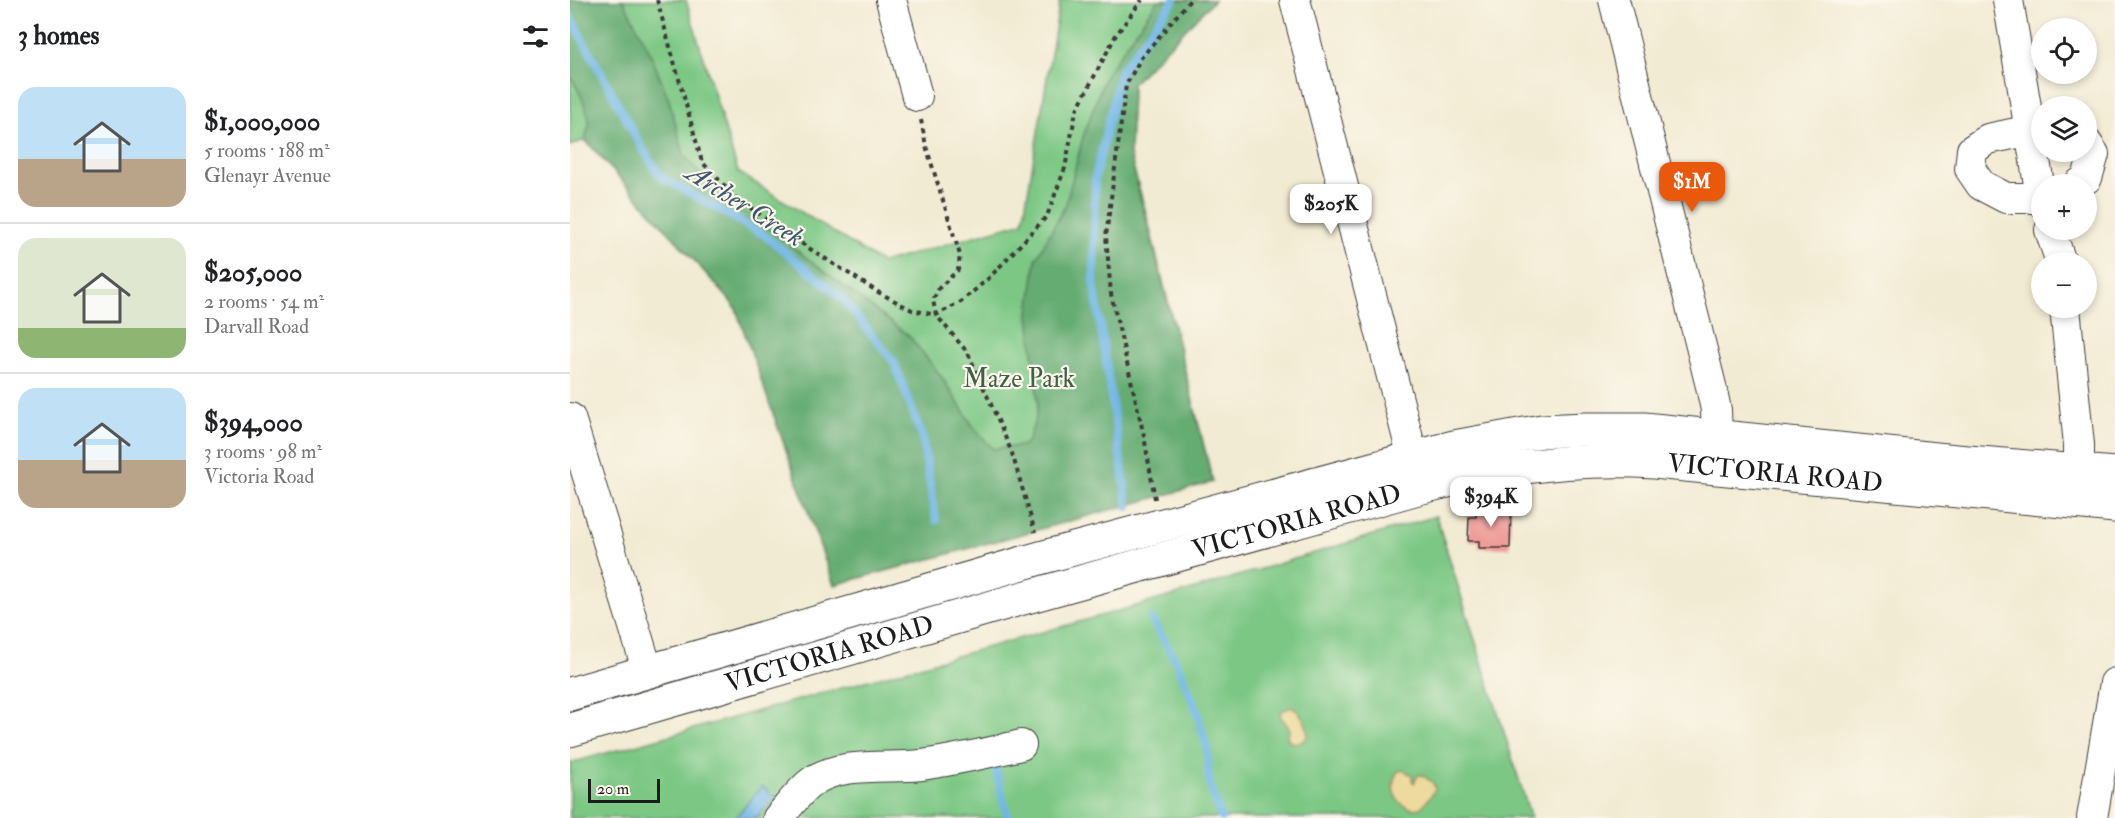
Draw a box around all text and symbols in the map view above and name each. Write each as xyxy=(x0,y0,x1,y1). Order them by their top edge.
map controls xyxy=(2031,18,2097,318)
button: locate xyxy=(2031,18,2097,84)
text: 3 homes xyxy=(18,20,99,52)
icon: filters xyxy=(519,20,552,53)
button: layers xyxy=(2031,96,2097,162)
text: $1,000,000 xyxy=(204,106,320,138)
icon: home xyxy=(66,111,138,183)
text: 5 rooms · 188 m² xyxy=(204,138,330,163)
water label: Archer Creek xyxy=(677,154,810,254)
pin: $1M xyxy=(1663,162,1721,213)
text: Glenayr Avenue xyxy=(204,163,331,188)
text: $1M xyxy=(1673,169,1711,194)
button: + xyxy=(2031,174,2097,240)
pin: $205K xyxy=(1289,184,1373,235)
text: $205K xyxy=(1304,191,1358,216)
button: − xyxy=(2031,252,2097,318)
text: $205,000 xyxy=(204,257,302,289)
icon: home xyxy=(66,262,138,334)
text: 2 rooms · 54 m² xyxy=(204,289,324,314)
text: Darvall Road xyxy=(204,314,309,339)
park label: Maze Park xyxy=(963,363,1076,395)
text: $394,000 xyxy=(204,407,303,439)
icon: home xyxy=(66,412,138,484)
text: 3 rooms · 98 m² xyxy=(204,439,322,464)
street label: VICTORIA ROAD xyxy=(1666,447,1884,500)
text: Victoria Road xyxy=(204,464,314,489)
street label: VICTORIA ROAD xyxy=(1189,477,1405,566)
pin: $394K xyxy=(1449,477,1533,528)
text: $394K xyxy=(1464,484,1518,509)
street label: VICTORIA ROAD xyxy=(721,609,937,700)
scale bar xyxy=(588,776,660,804)
text: 20 m xyxy=(597,779,629,799)

